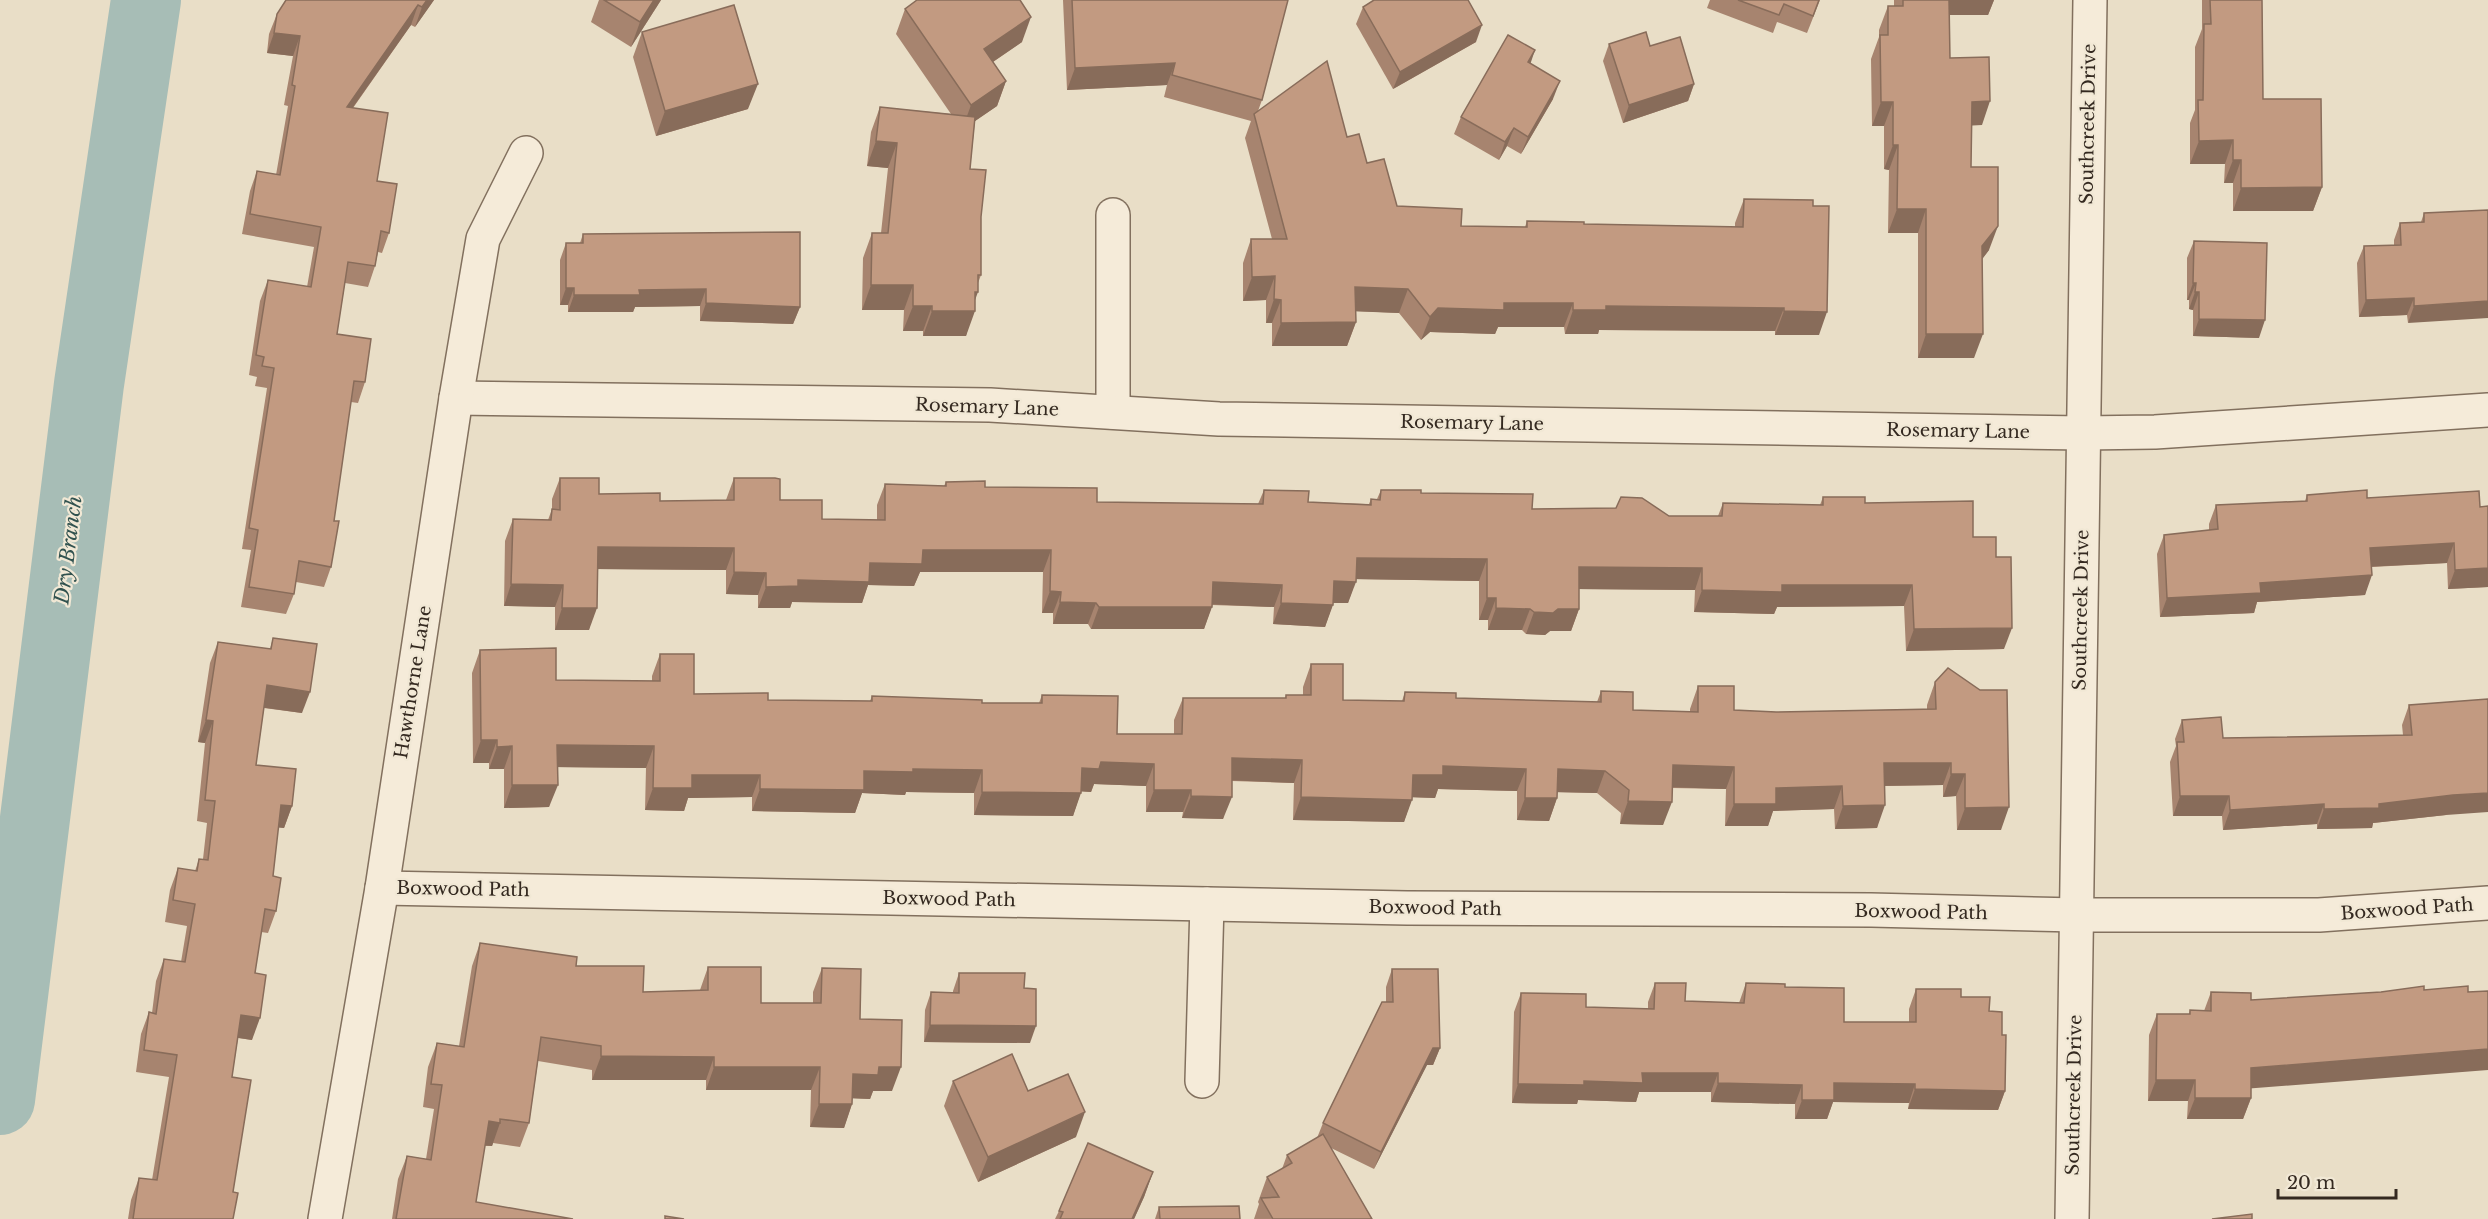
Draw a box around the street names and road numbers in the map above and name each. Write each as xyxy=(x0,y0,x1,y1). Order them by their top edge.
street label: Southcreek Drive xyxy=(2076,43,2100,205)
street label: Rosemary Lane xyxy=(915,393,1059,421)
street label: Rosemary Lane xyxy=(1400,411,1544,435)
street label: Rosemary Lane xyxy=(1886,419,2030,443)
street label: Southcreek Drive xyxy=(2069,529,2093,691)
street label: Hawthorne Lane xyxy=(390,604,436,760)
street label: Boxwood Path xyxy=(396,877,530,901)
street label: Boxwood Path xyxy=(882,887,1016,911)
street label: Boxwood Path xyxy=(2340,893,2474,925)
street label: Boxwood Path xyxy=(1368,896,1502,920)
street label: Boxwood Path xyxy=(1854,900,1988,924)
street label: Southcreek Drive xyxy=(2062,1014,2086,1176)

